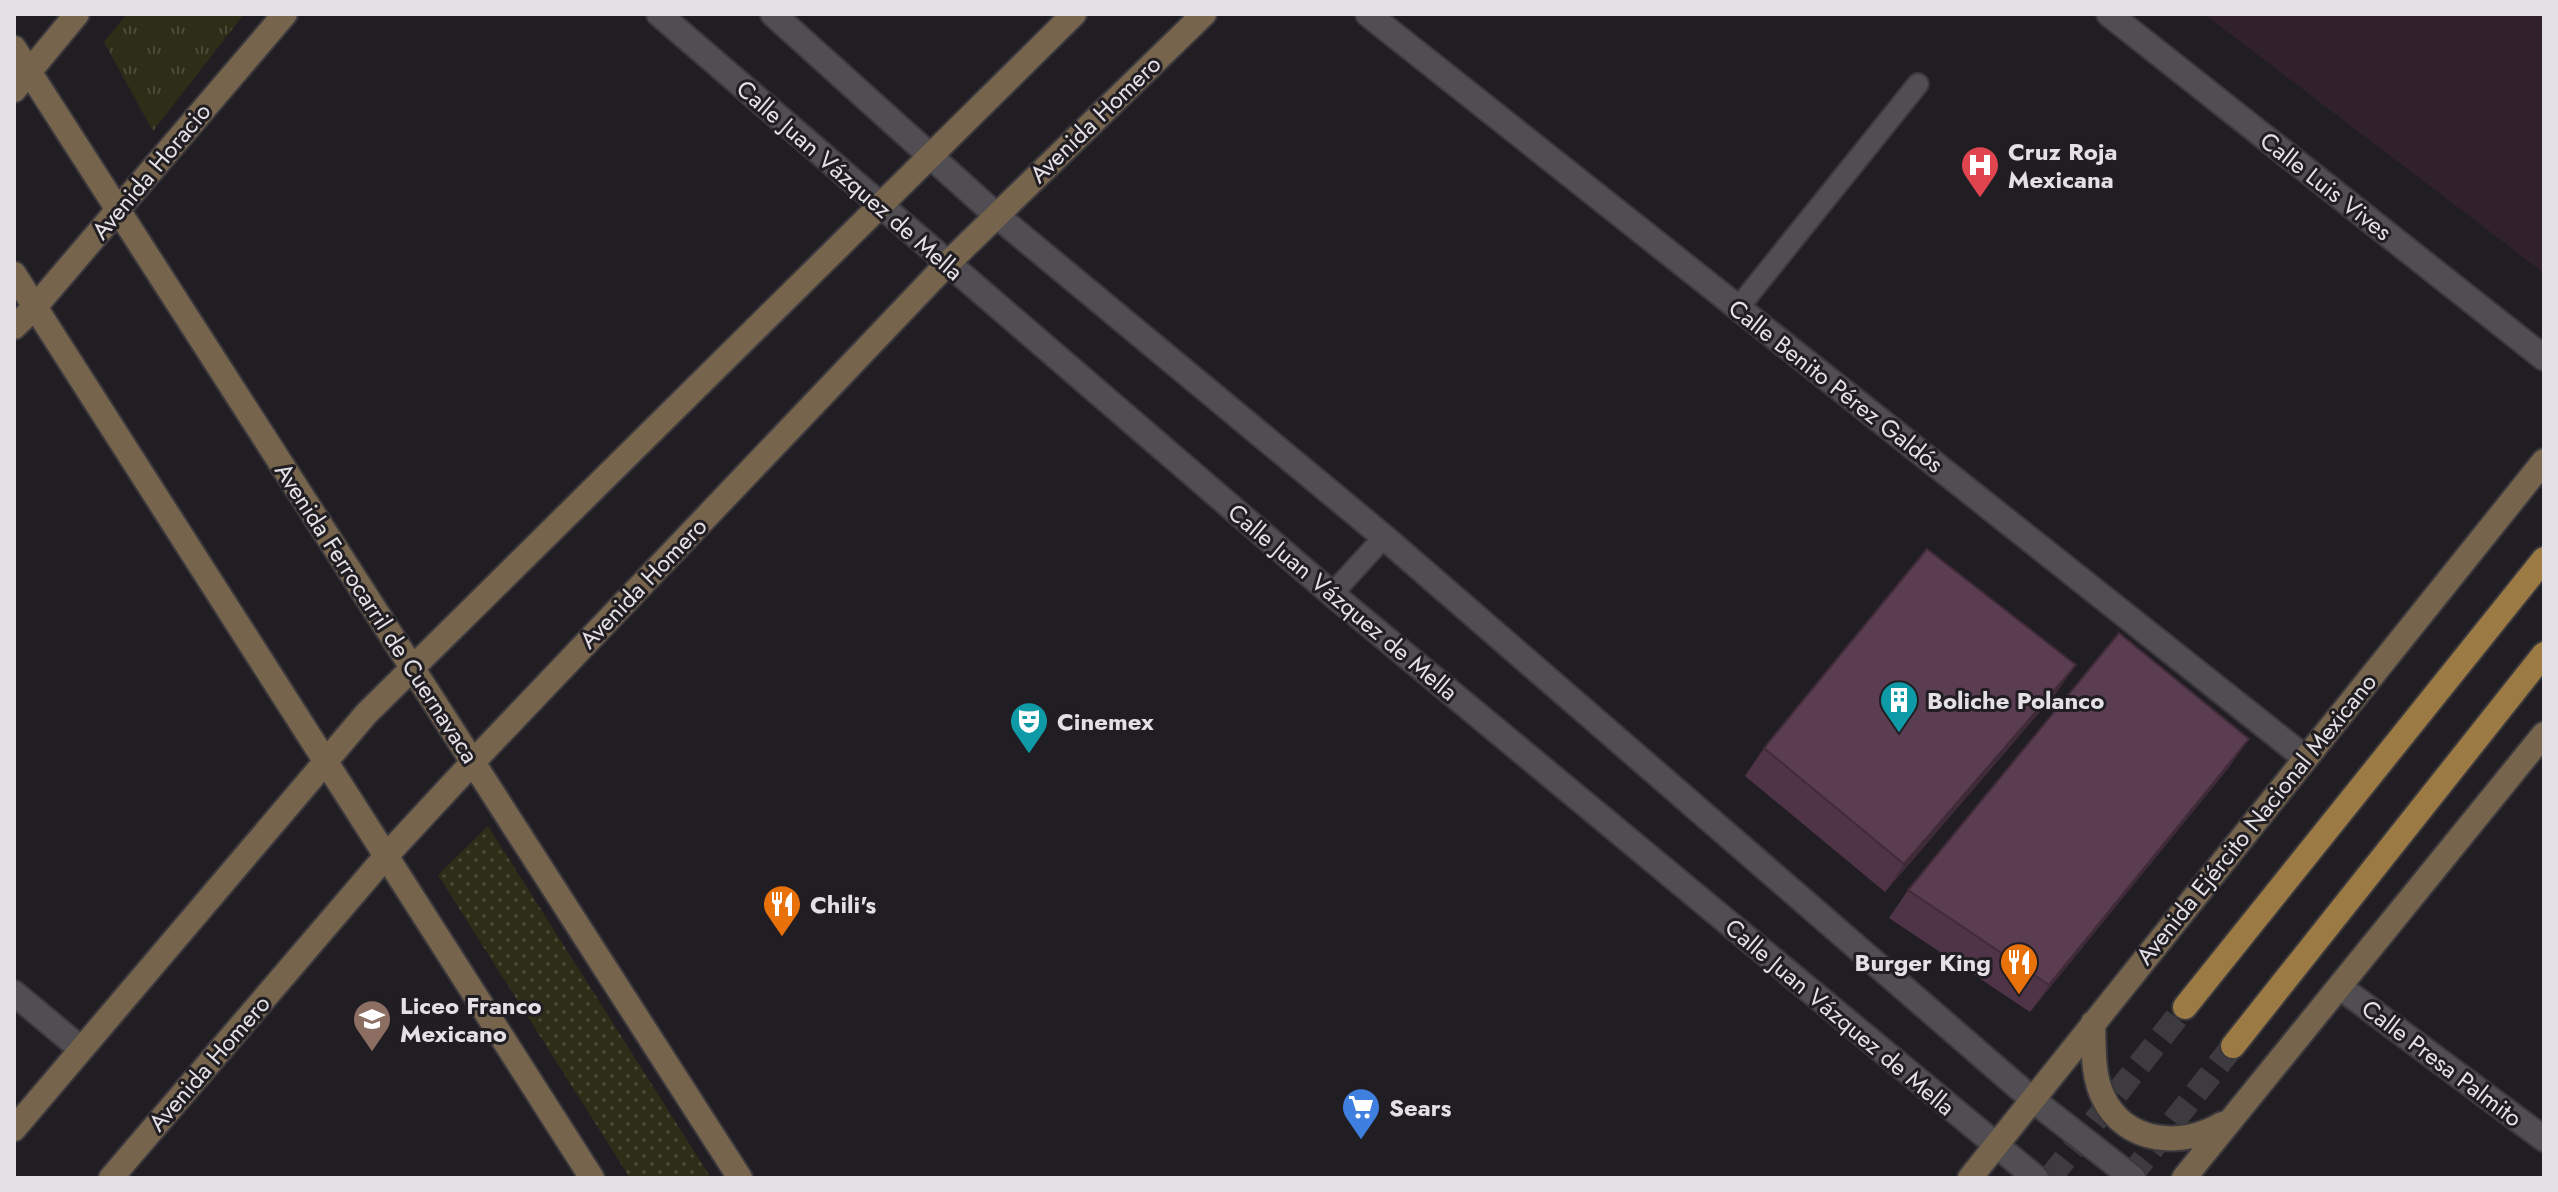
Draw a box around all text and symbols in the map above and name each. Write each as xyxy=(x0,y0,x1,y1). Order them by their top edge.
street label: Avenida Homero xyxy=(1021,47,1169,191)
street label: Calle Juan Vázquez de Mella xyxy=(729,71,971,289)
street label: Avenida Horacio xyxy=(83,95,219,247)
street label: Calle Luis Vives xyxy=(2253,123,2399,249)
place label: Cruz Roja Mexicana xyxy=(2008,134,2117,197)
hospital icon: Cruz Roja Mexicana xyxy=(1959,144,2001,199)
street label: Calle Benito Pérez Galdós xyxy=(1721,291,1951,481)
street label: Avenida Ferrocarril de Cuernavaca xyxy=(267,456,487,770)
street label: Calle Juan Vázquez de Mella xyxy=(1220,495,1466,709)
street label: Avenida Homero xyxy=(571,509,715,657)
street label: Avenida Ejército Nacional Mexicano xyxy=(2127,666,2385,972)
building icon: Boliche Polanco xyxy=(1878,679,1920,734)
place label: Boliche Polanco xyxy=(1927,683,2104,718)
theatre icon: Cinemex xyxy=(1008,700,1050,755)
place label: Cinemex xyxy=(1057,704,1154,739)
restaurant icon: Chili's xyxy=(761,883,803,938)
place label: Chili's xyxy=(810,887,876,922)
street label: Calle Juan Vázquez de Mella xyxy=(1717,910,1963,1124)
restaurant icon: Burger King xyxy=(1998,941,2040,996)
place label: Burger King xyxy=(1854,945,1991,980)
street label: Avenida Homero xyxy=(140,987,278,1139)
place label: Liceo Franco Mexicano xyxy=(400,988,542,1051)
street label: Calle Presa Palmito xyxy=(2354,991,2530,1135)
school or university icon: Liceo Franco Mexicano xyxy=(351,998,393,1053)
supermarket icon: Sears xyxy=(1340,1086,1382,1141)
place label: Sears xyxy=(1389,1090,1452,1125)

